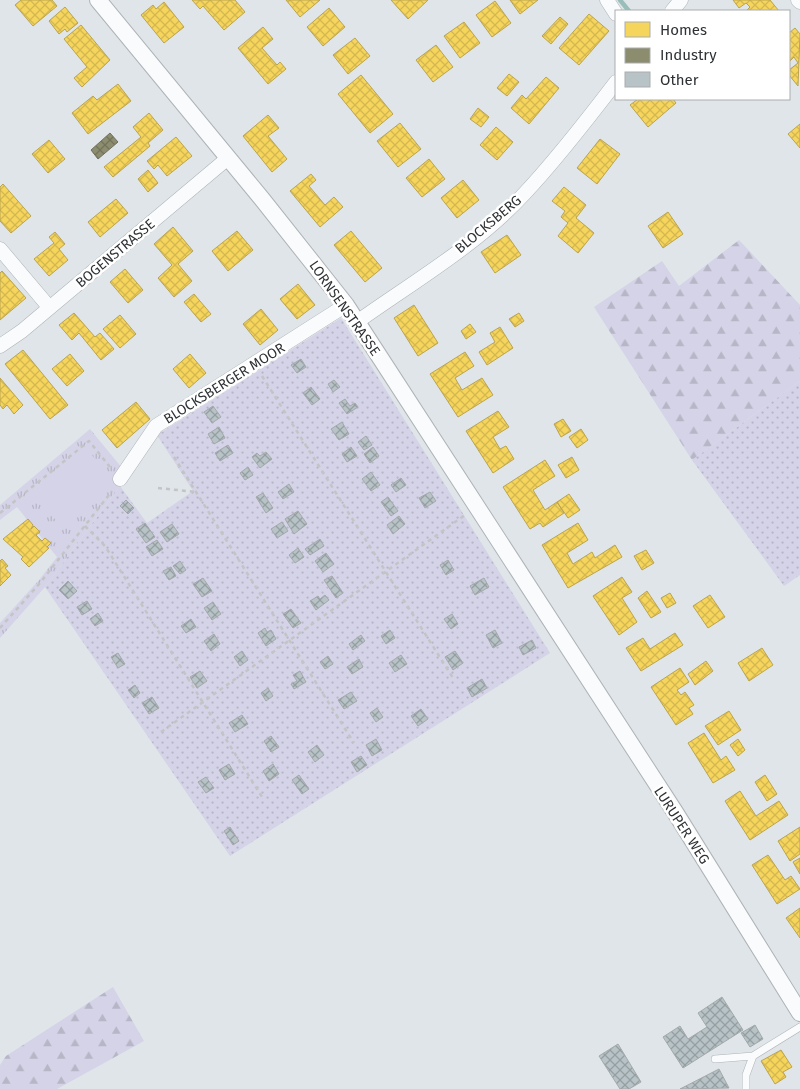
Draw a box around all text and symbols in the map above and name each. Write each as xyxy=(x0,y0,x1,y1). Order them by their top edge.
legend xyxy=(615,10,790,100)
text: Homes xyxy=(660,21,707,39)
text: Industry xyxy=(660,46,717,64)
text: Other xyxy=(660,71,699,89)
street label: BLOCKSBERG xyxy=(452,192,525,257)
street label: BOGENSTRASSE xyxy=(72,215,158,291)
street label: LORNSENSTRASSE xyxy=(305,257,384,359)
street label: BLOCKSBERGER MOOR xyxy=(161,339,288,428)
street label: LURUPER WEG xyxy=(650,783,713,867)

